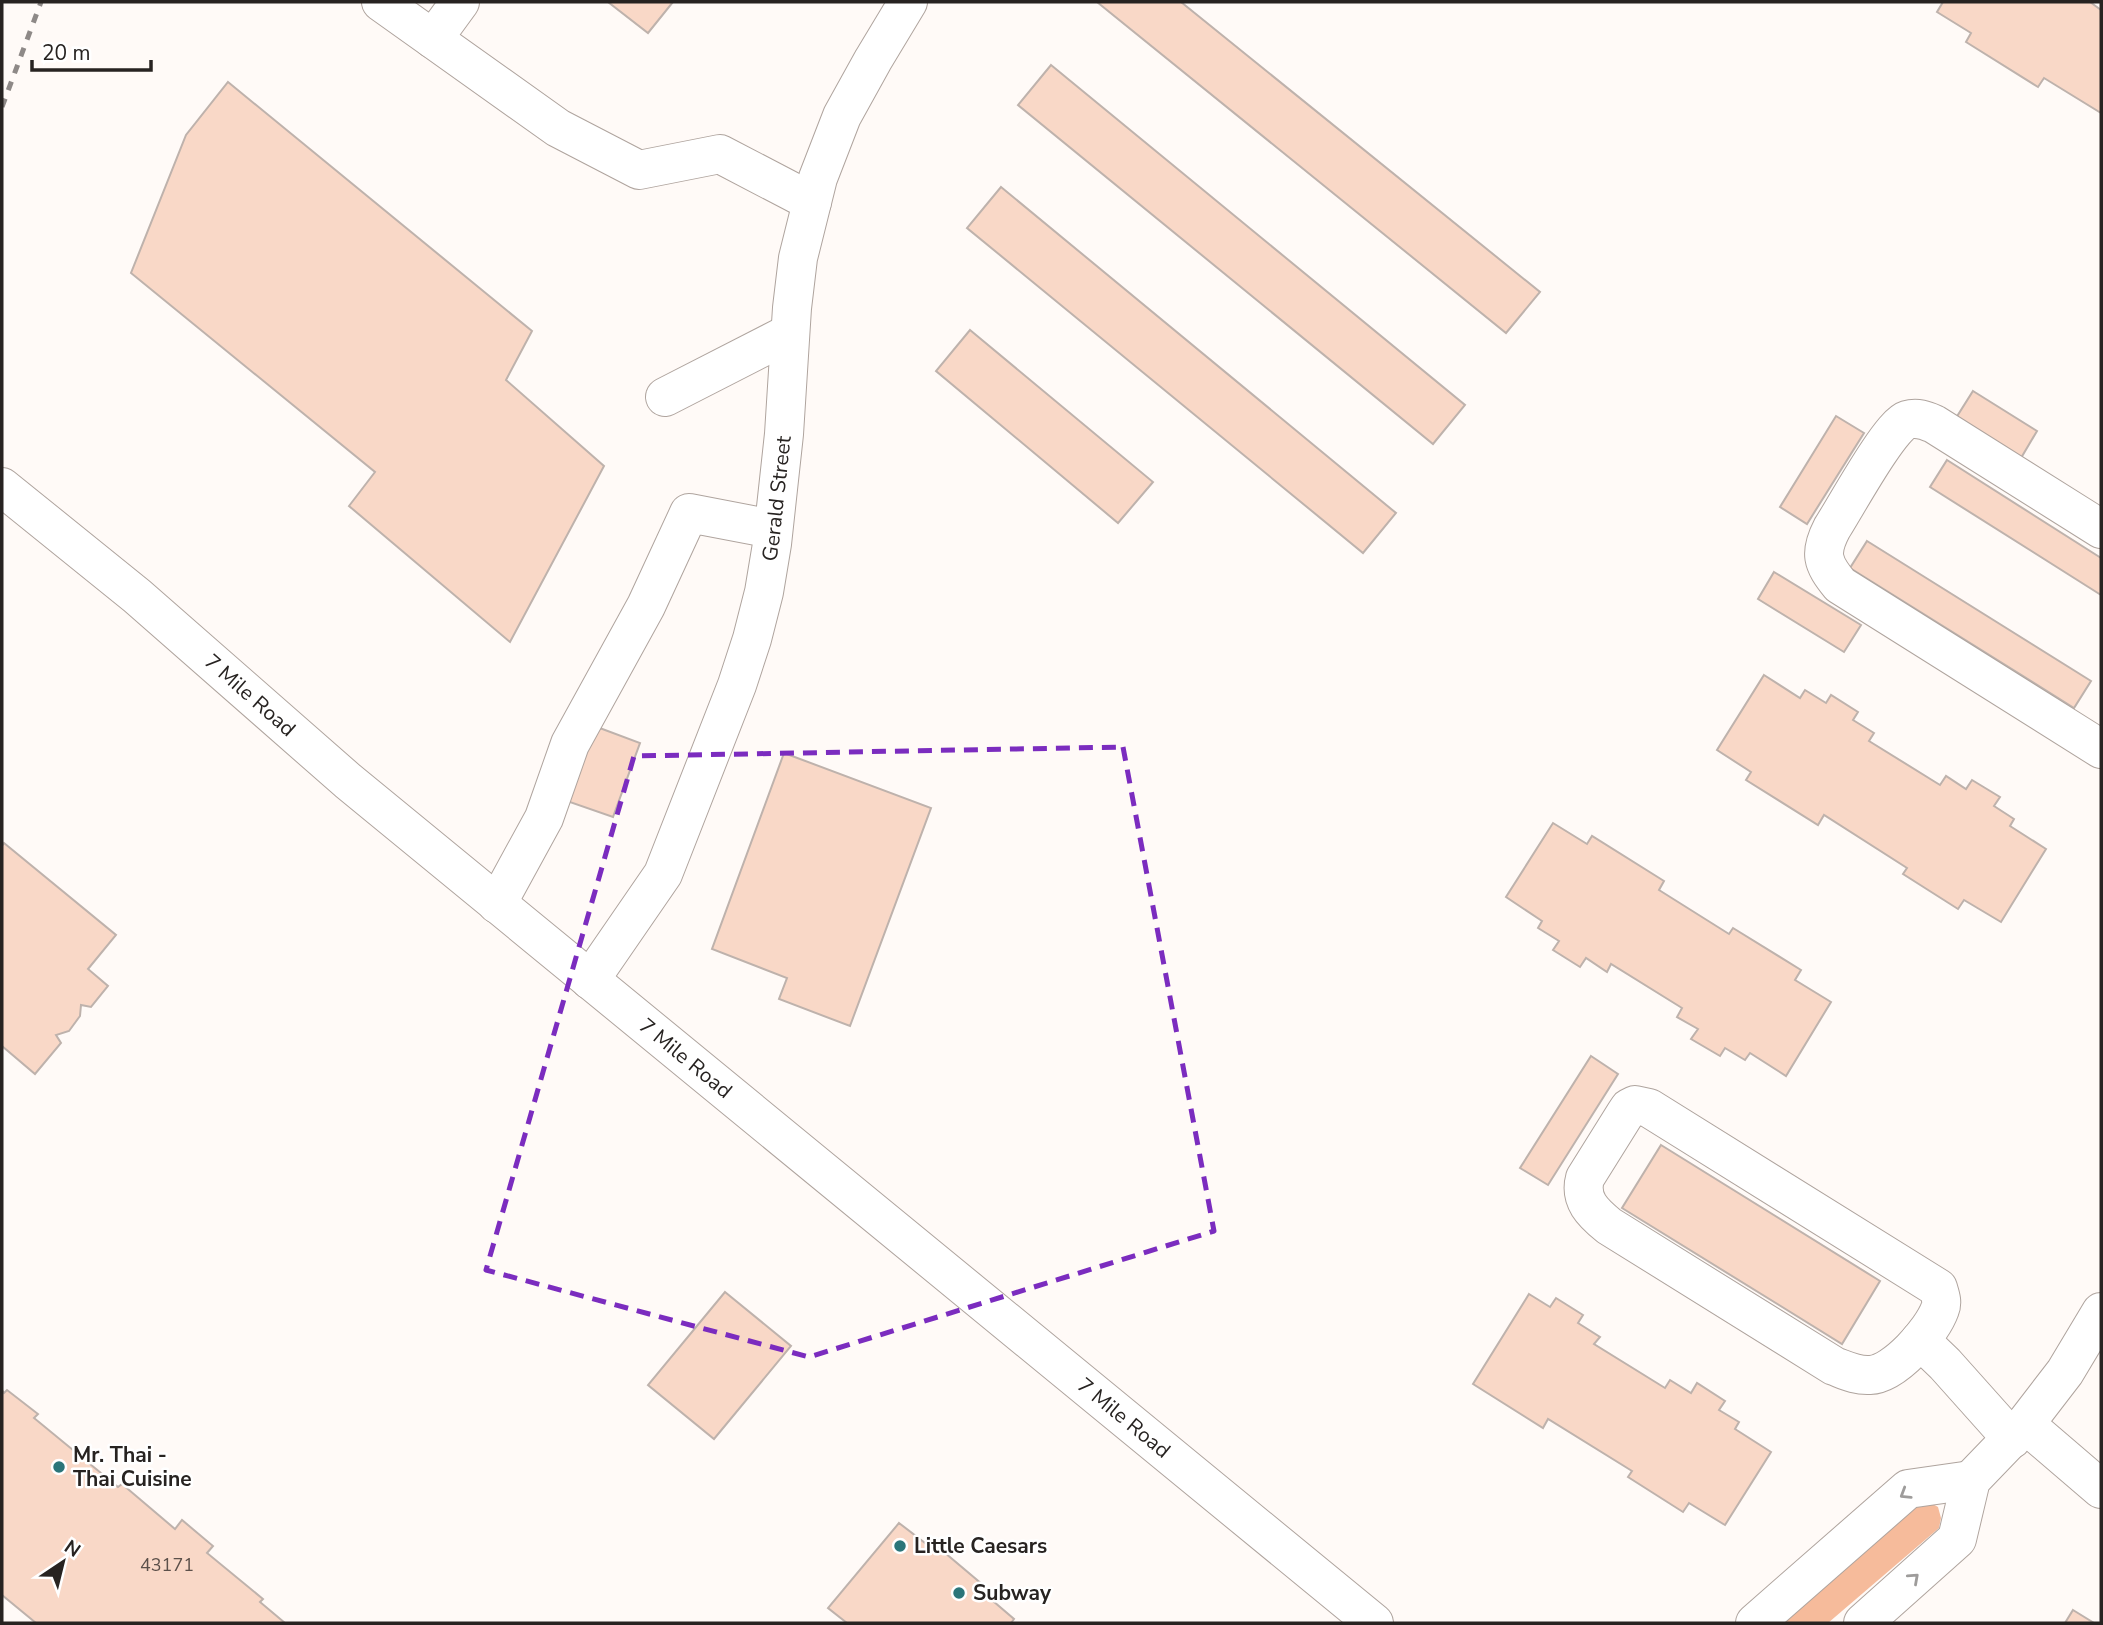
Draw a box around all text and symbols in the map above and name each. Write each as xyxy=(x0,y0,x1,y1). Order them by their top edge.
scale bar xyxy=(32,28,150,72)
text: 20 m xyxy=(42,39,91,67)
street label: Gerald Street xyxy=(755,434,798,563)
street label: 7 Mile Road xyxy=(199,648,302,743)
street label: 7 Mile Road xyxy=(633,1012,738,1105)
street label: 7 Mile Road xyxy=(1072,1371,1176,1464)
place label: Mr. Thai - Thai Cuisine xyxy=(73,1441,192,1493)
marker: Mr. Thai - Thai Cuisine xyxy=(51,1459,67,1475)
one-way arrow xyxy=(1900,1486,1913,1499)
north arrow xyxy=(28,1527,98,1597)
place label: Little Caesars xyxy=(914,1532,1047,1560)
text: N xyxy=(59,1534,85,1564)
marker: Little Caesars xyxy=(892,1538,908,1554)
house number: 43171 xyxy=(140,1553,194,1577)
one-way arrow xyxy=(1905,1574,1918,1586)
place label: Subway xyxy=(973,1579,1052,1607)
marker: Subway xyxy=(951,1585,967,1601)

